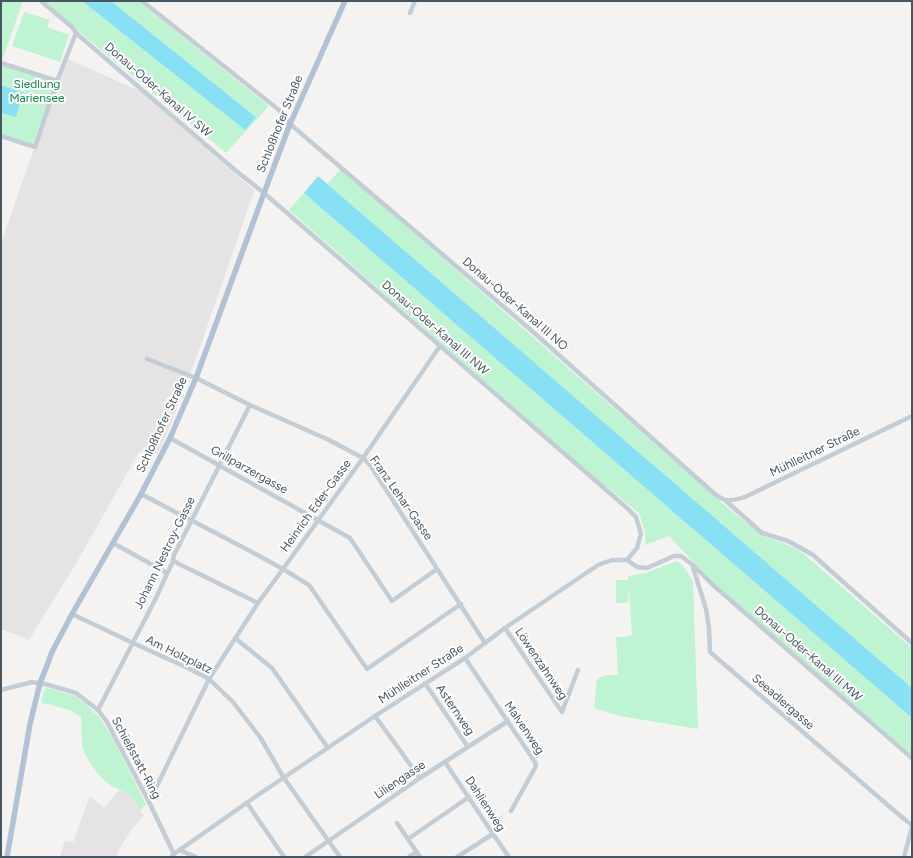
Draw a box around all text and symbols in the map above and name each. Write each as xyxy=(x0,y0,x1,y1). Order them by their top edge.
street label: Donau-Oder-Kanal IV SW xyxy=(102,40,214,140)
street label: Schloßhofer Straße xyxy=(254,73,306,175)
park label: Siedlung Mariensee xyxy=(9,77,65,105)
street label: Donau-Oder-Kanal III NO xyxy=(459,254,571,354)
street label: Donau-Oder-Kanal III NW xyxy=(379,278,491,378)
street label: Schloßhofer Straße xyxy=(134,375,190,475)
street label: Mühlleitner Straße xyxy=(768,424,862,480)
street label: Grillparzergasse xyxy=(208,443,290,497)
street label: Franz Lehar-Gasse xyxy=(366,453,436,543)
street label: Heinrich Eder-Gasse xyxy=(278,457,354,555)
street label: Johann Nestroy-Gasse xyxy=(131,494,199,612)
street label: Donau-Oder-Kanal III MW xyxy=(751,603,865,705)
street label: Löwenzahnweg xyxy=(512,625,570,703)
street label: Am Holzplatz xyxy=(143,633,215,677)
street label: Mühlleitner Straße xyxy=(376,641,466,707)
street label: Seeadlergasse xyxy=(749,671,817,733)
street label: Asternweg xyxy=(433,682,477,738)
street label: Malvenweg xyxy=(501,699,547,757)
street label: Schießstatt-Ring xyxy=(108,714,164,802)
street label: Liliengasse xyxy=(372,758,428,802)
street label: Dahlienweg xyxy=(462,774,508,834)

